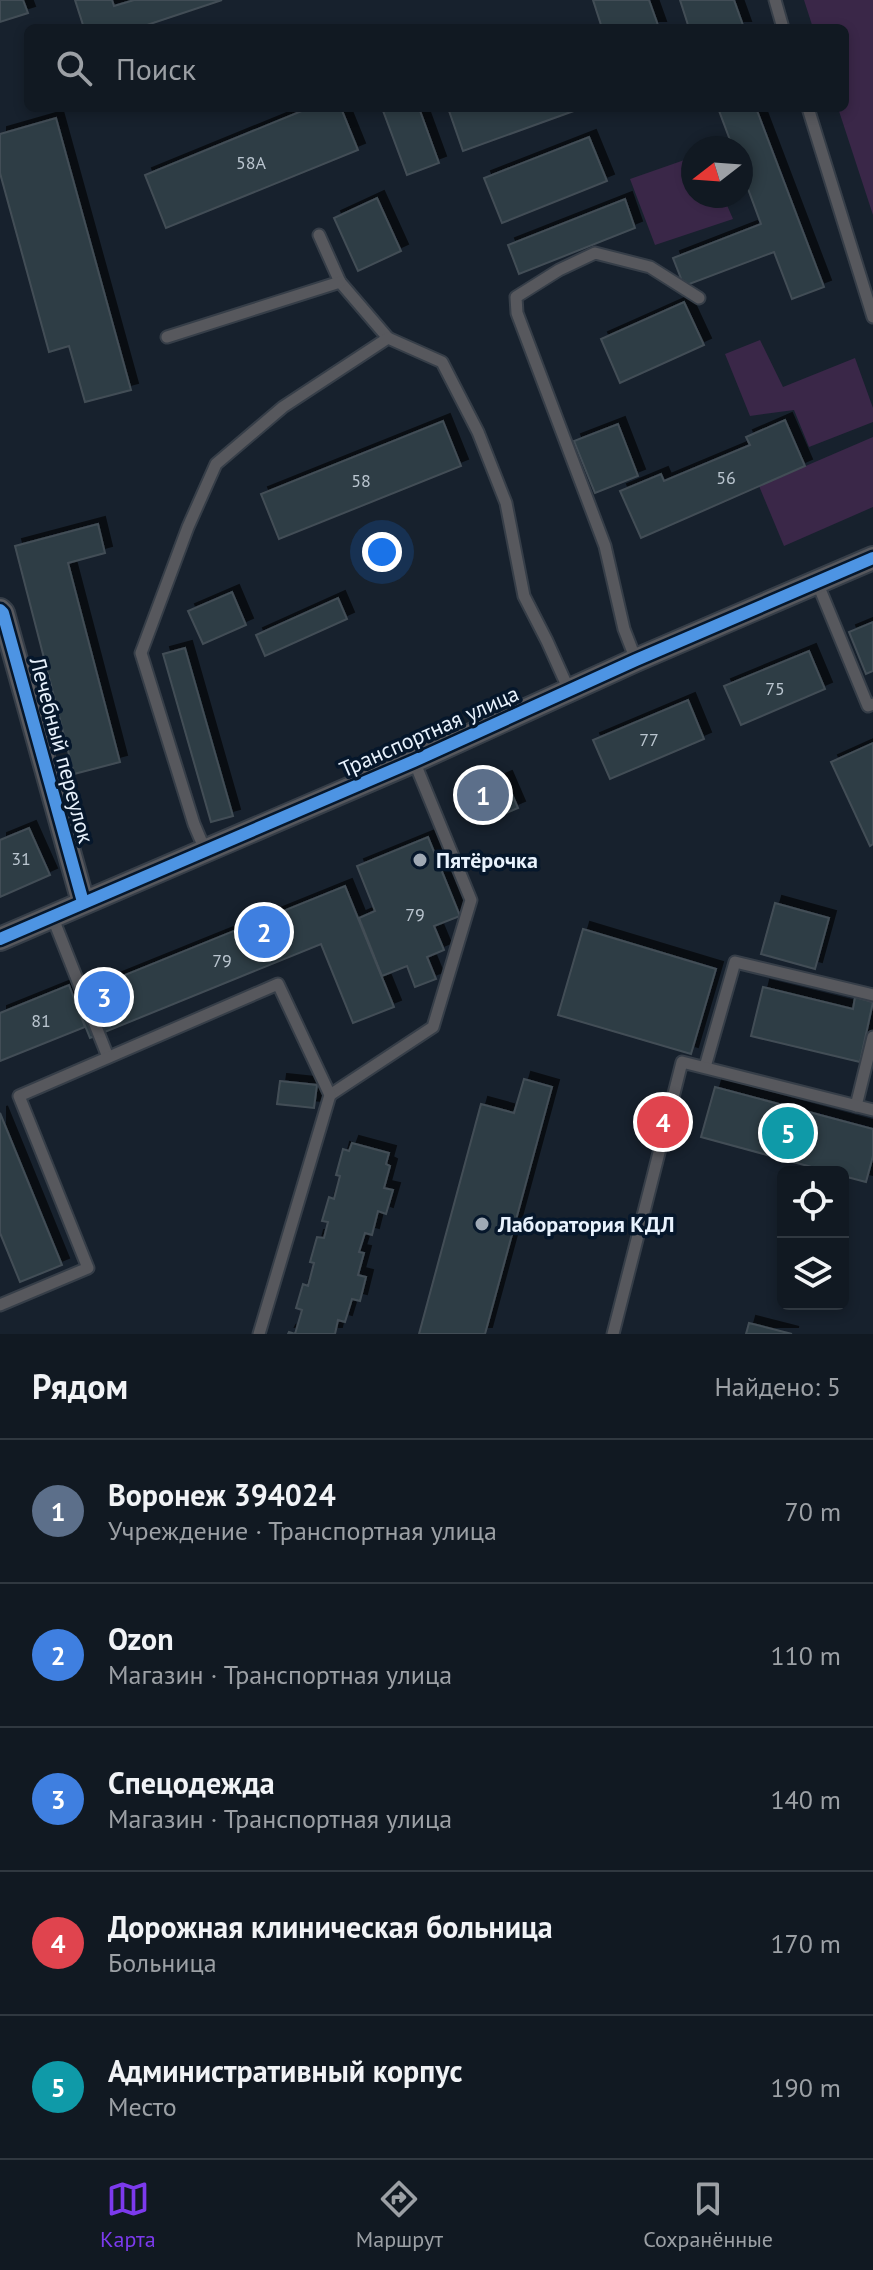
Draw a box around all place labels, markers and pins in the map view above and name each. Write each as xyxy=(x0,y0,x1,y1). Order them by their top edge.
pin: 1 xyxy=(457,765,509,825)
place label: Пятёрочка xyxy=(436,846,538,874)
marker: Пятёрочка xyxy=(411,851,429,869)
pin: 2 xyxy=(238,902,290,962)
pin: 3 xyxy=(78,967,130,1027)
pin: 4 xyxy=(637,1092,689,1152)
pin: 5 xyxy=(762,1103,814,1163)
place label: Лаборатория КДЛ xyxy=(497,1210,674,1238)
marker: Лаборатория КДЛ xyxy=(473,1215,491,1233)

